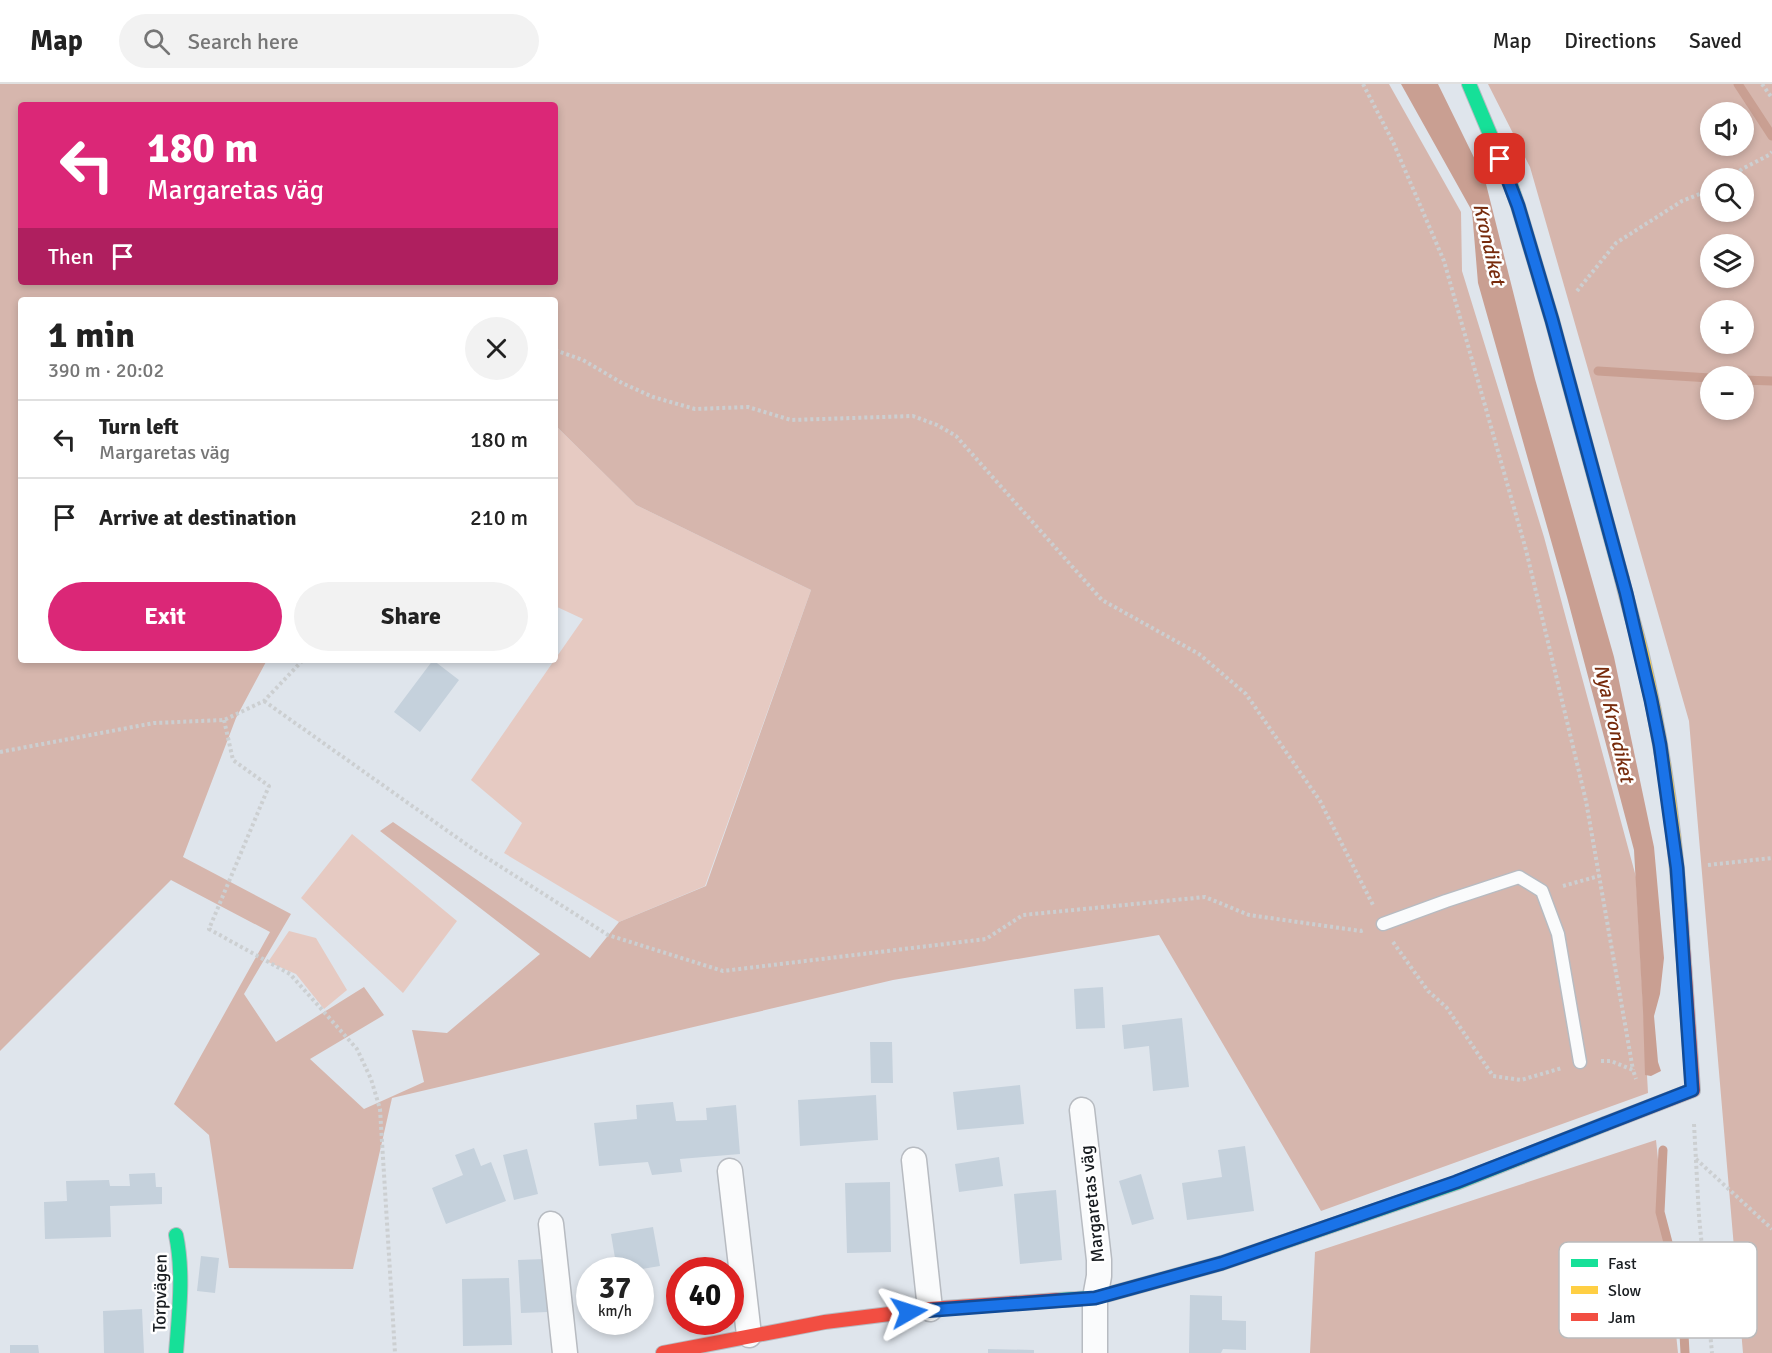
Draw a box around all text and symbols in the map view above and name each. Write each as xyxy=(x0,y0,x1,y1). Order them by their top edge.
search box xyxy=(119,14,539,68)
text: Map xyxy=(30,24,83,58)
icon: search xyxy=(140,25,173,58)
text: Search here xyxy=(188,28,299,55)
text: Map xyxy=(1493,28,1531,54)
text: Directions xyxy=(1564,28,1656,54)
text: Saved xyxy=(1689,28,1742,54)
map controls xyxy=(1700,102,1754,420)
button: sound xyxy=(1700,102,1754,156)
text: 180 m xyxy=(147,123,258,174)
icon: left xyxy=(48,126,126,204)
pin xyxy=(1474,133,1525,184)
icon: arrive xyxy=(1483,142,1516,175)
button: search xyxy=(1700,168,1754,222)
text: Margaretas väg xyxy=(147,174,324,207)
water label: Krondiket xyxy=(1468,201,1511,289)
button: layers xyxy=(1700,234,1754,288)
icon: arrive xyxy=(106,240,139,273)
text: Then xyxy=(48,243,94,270)
button: + xyxy=(1700,300,1754,354)
text: 1 min xyxy=(48,313,135,358)
button: close xyxy=(465,317,528,380)
text: 390 m · 20:02 xyxy=(48,358,164,383)
button: − xyxy=(1700,366,1754,420)
text: Turn left xyxy=(99,413,179,440)
icon: left xyxy=(48,423,81,456)
text: 180 m xyxy=(470,426,528,453)
text: Margaretas väg xyxy=(99,440,230,465)
icon: arrive xyxy=(48,501,81,534)
text: Arrive at destination xyxy=(99,504,296,531)
text: 210 m xyxy=(470,504,528,531)
button: Exit xyxy=(48,582,282,651)
button: Share xyxy=(294,582,528,651)
water label: Nya Krondiket xyxy=(1588,662,1640,786)
street label: Margaretas väg xyxy=(1075,1144,1109,1264)
legend xyxy=(1559,1242,1757,1338)
street label: Torpvägen xyxy=(148,1254,172,1332)
text: Fast xyxy=(1608,1254,1637,1274)
speed limit sign: 40 xyxy=(666,1257,744,1335)
text: 37 xyxy=(599,1270,631,1307)
position arrow xyxy=(877,1280,941,1344)
text: Slow xyxy=(1608,1281,1642,1301)
text: km/h xyxy=(598,1302,632,1320)
text: Jam xyxy=(1608,1308,1636,1328)

